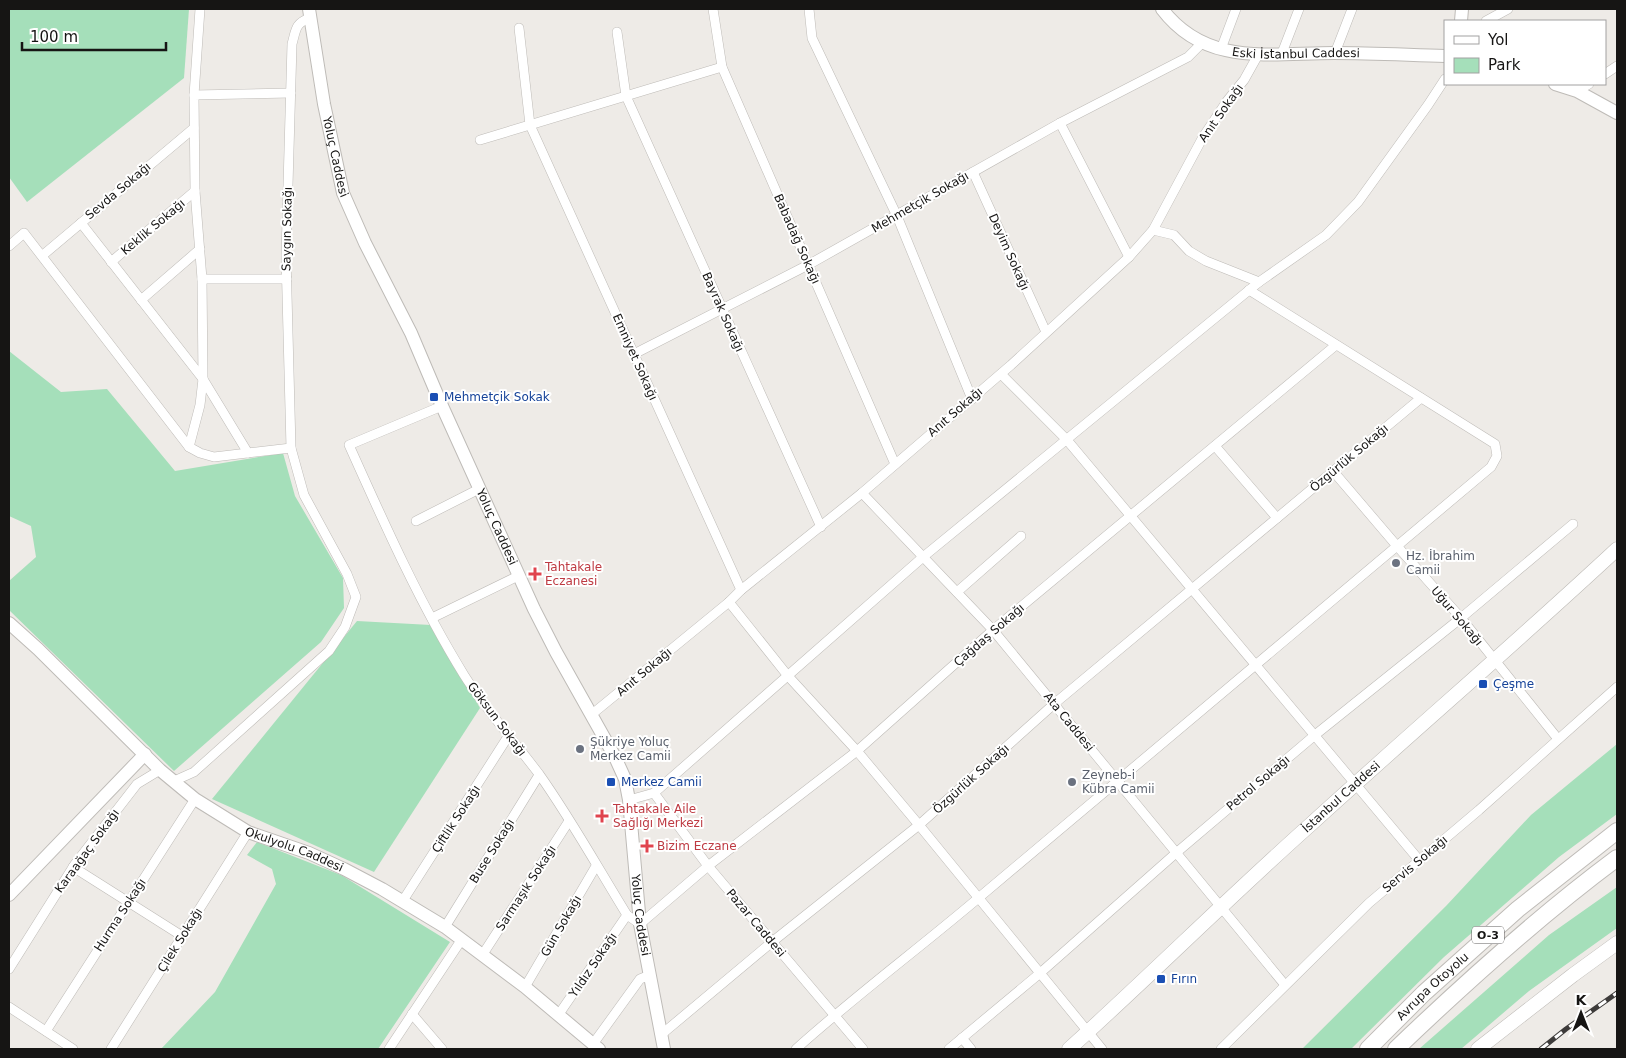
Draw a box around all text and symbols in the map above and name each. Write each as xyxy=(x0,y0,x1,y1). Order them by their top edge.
scale bar xyxy=(22,20,166,52)
legend xyxy=(1444,20,1606,85)
text: 100 m xyxy=(30,28,78,46)
text: Yol xyxy=(1487,31,1509,49)
street label: Eski İstanbul Caddesi xyxy=(1231,45,1360,61)
text: Park xyxy=(1488,56,1521,74)
street label: Anıt Sokağı xyxy=(1196,81,1246,145)
street label: Yoluç Caddesi xyxy=(320,114,351,200)
street label: Sevda Sokağı xyxy=(83,160,153,222)
street label: Mehmetçik Sokağı xyxy=(869,168,971,236)
street label: Saygın Sokağı xyxy=(279,187,295,271)
street label: Babadağ Sokağı xyxy=(771,192,823,286)
street label: Keklik Sokağı xyxy=(118,196,188,258)
street label: Deyim Sokağı xyxy=(986,211,1032,293)
street label: Bayrak Sokağı xyxy=(699,270,747,354)
street label: Emniyet Sokağı xyxy=(610,312,660,402)
street label: Anıt Sokağı xyxy=(925,385,985,439)
place label: Mehmetçik Sokak xyxy=(444,390,550,404)
marker: Mehmetçik Sokak xyxy=(428,391,440,403)
street label: Özgürlük Sokağı xyxy=(1306,420,1391,495)
street label: Yoluç Caddesi xyxy=(473,486,520,567)
place label: Hz. İbrahim Camii xyxy=(1406,548,1475,577)
marker: Hz. İbrahim Camii xyxy=(1390,557,1402,569)
place label: Tahtakale Eczanesi xyxy=(544,560,602,588)
marker: Tahtakale Eczanesi xyxy=(529,568,541,580)
street label: Uğur Sokağı xyxy=(1428,584,1486,648)
street label: Çağdaş Sokağı xyxy=(951,601,1027,669)
street label: Anıt Sokağı xyxy=(614,645,674,699)
place label: Çeşme xyxy=(1493,677,1534,691)
marker: Çeşme xyxy=(1477,678,1489,690)
street label: Göksun Sokağı xyxy=(465,679,529,759)
street label: Ata Caddesi xyxy=(1041,690,1097,754)
place label: Şükriye Yoluç Merkez Camii xyxy=(590,735,671,763)
street label: Özgürlük Sokağı xyxy=(929,740,1012,817)
marker: Şükriye Yoluç Merkez Camii xyxy=(574,743,586,755)
street label: Petrol Sokağı xyxy=(1224,753,1292,813)
street label: İstanbul Caddesi xyxy=(1299,758,1383,836)
place label: Zeyneb-i Kübra Camii xyxy=(1082,768,1155,796)
place label: Merkez Camii xyxy=(621,775,702,789)
marker: Merkez Camii xyxy=(605,776,617,788)
marker: Zeyneb-i Kübra Camii xyxy=(1066,776,1078,788)
street label: Çiftlik Sokağı xyxy=(429,783,483,855)
place label: Tahtakale Aile Sağlığı Merkezi xyxy=(612,802,703,830)
street label: Karaağaç Sokağı xyxy=(52,806,122,896)
marker: Tahtakale Aile Sağlığı Merkezi xyxy=(595,809,609,823)
street label: Buse Sokağı xyxy=(467,816,517,886)
street label: Okulyolu Caddesi xyxy=(243,824,346,875)
street label: Servis Sokağı xyxy=(1380,833,1450,895)
place label: Bizim Eczane xyxy=(657,839,737,853)
marker: Bizim Eczane xyxy=(641,840,653,852)
street label: Sarmaşık Sokağı xyxy=(493,843,559,933)
street label: Yoluç Caddesi xyxy=(629,872,653,957)
street label: Hurma Sokağı xyxy=(91,876,149,954)
street label: Pazar Caddesi xyxy=(724,886,788,960)
street label: Gün Sokağı xyxy=(538,893,584,959)
street label: Çilek Sokağı xyxy=(155,905,205,975)
road number: O-3 xyxy=(1472,926,1504,944)
street label: Yıldız Sokağı xyxy=(566,930,620,1001)
street label: Avrupa Otoyolu xyxy=(1394,950,1471,1023)
place label: Fırın xyxy=(1171,972,1197,986)
marker: Fırın xyxy=(1155,973,1167,985)
north arrow xyxy=(1556,988,1606,1038)
text: K xyxy=(1576,992,1588,1008)

